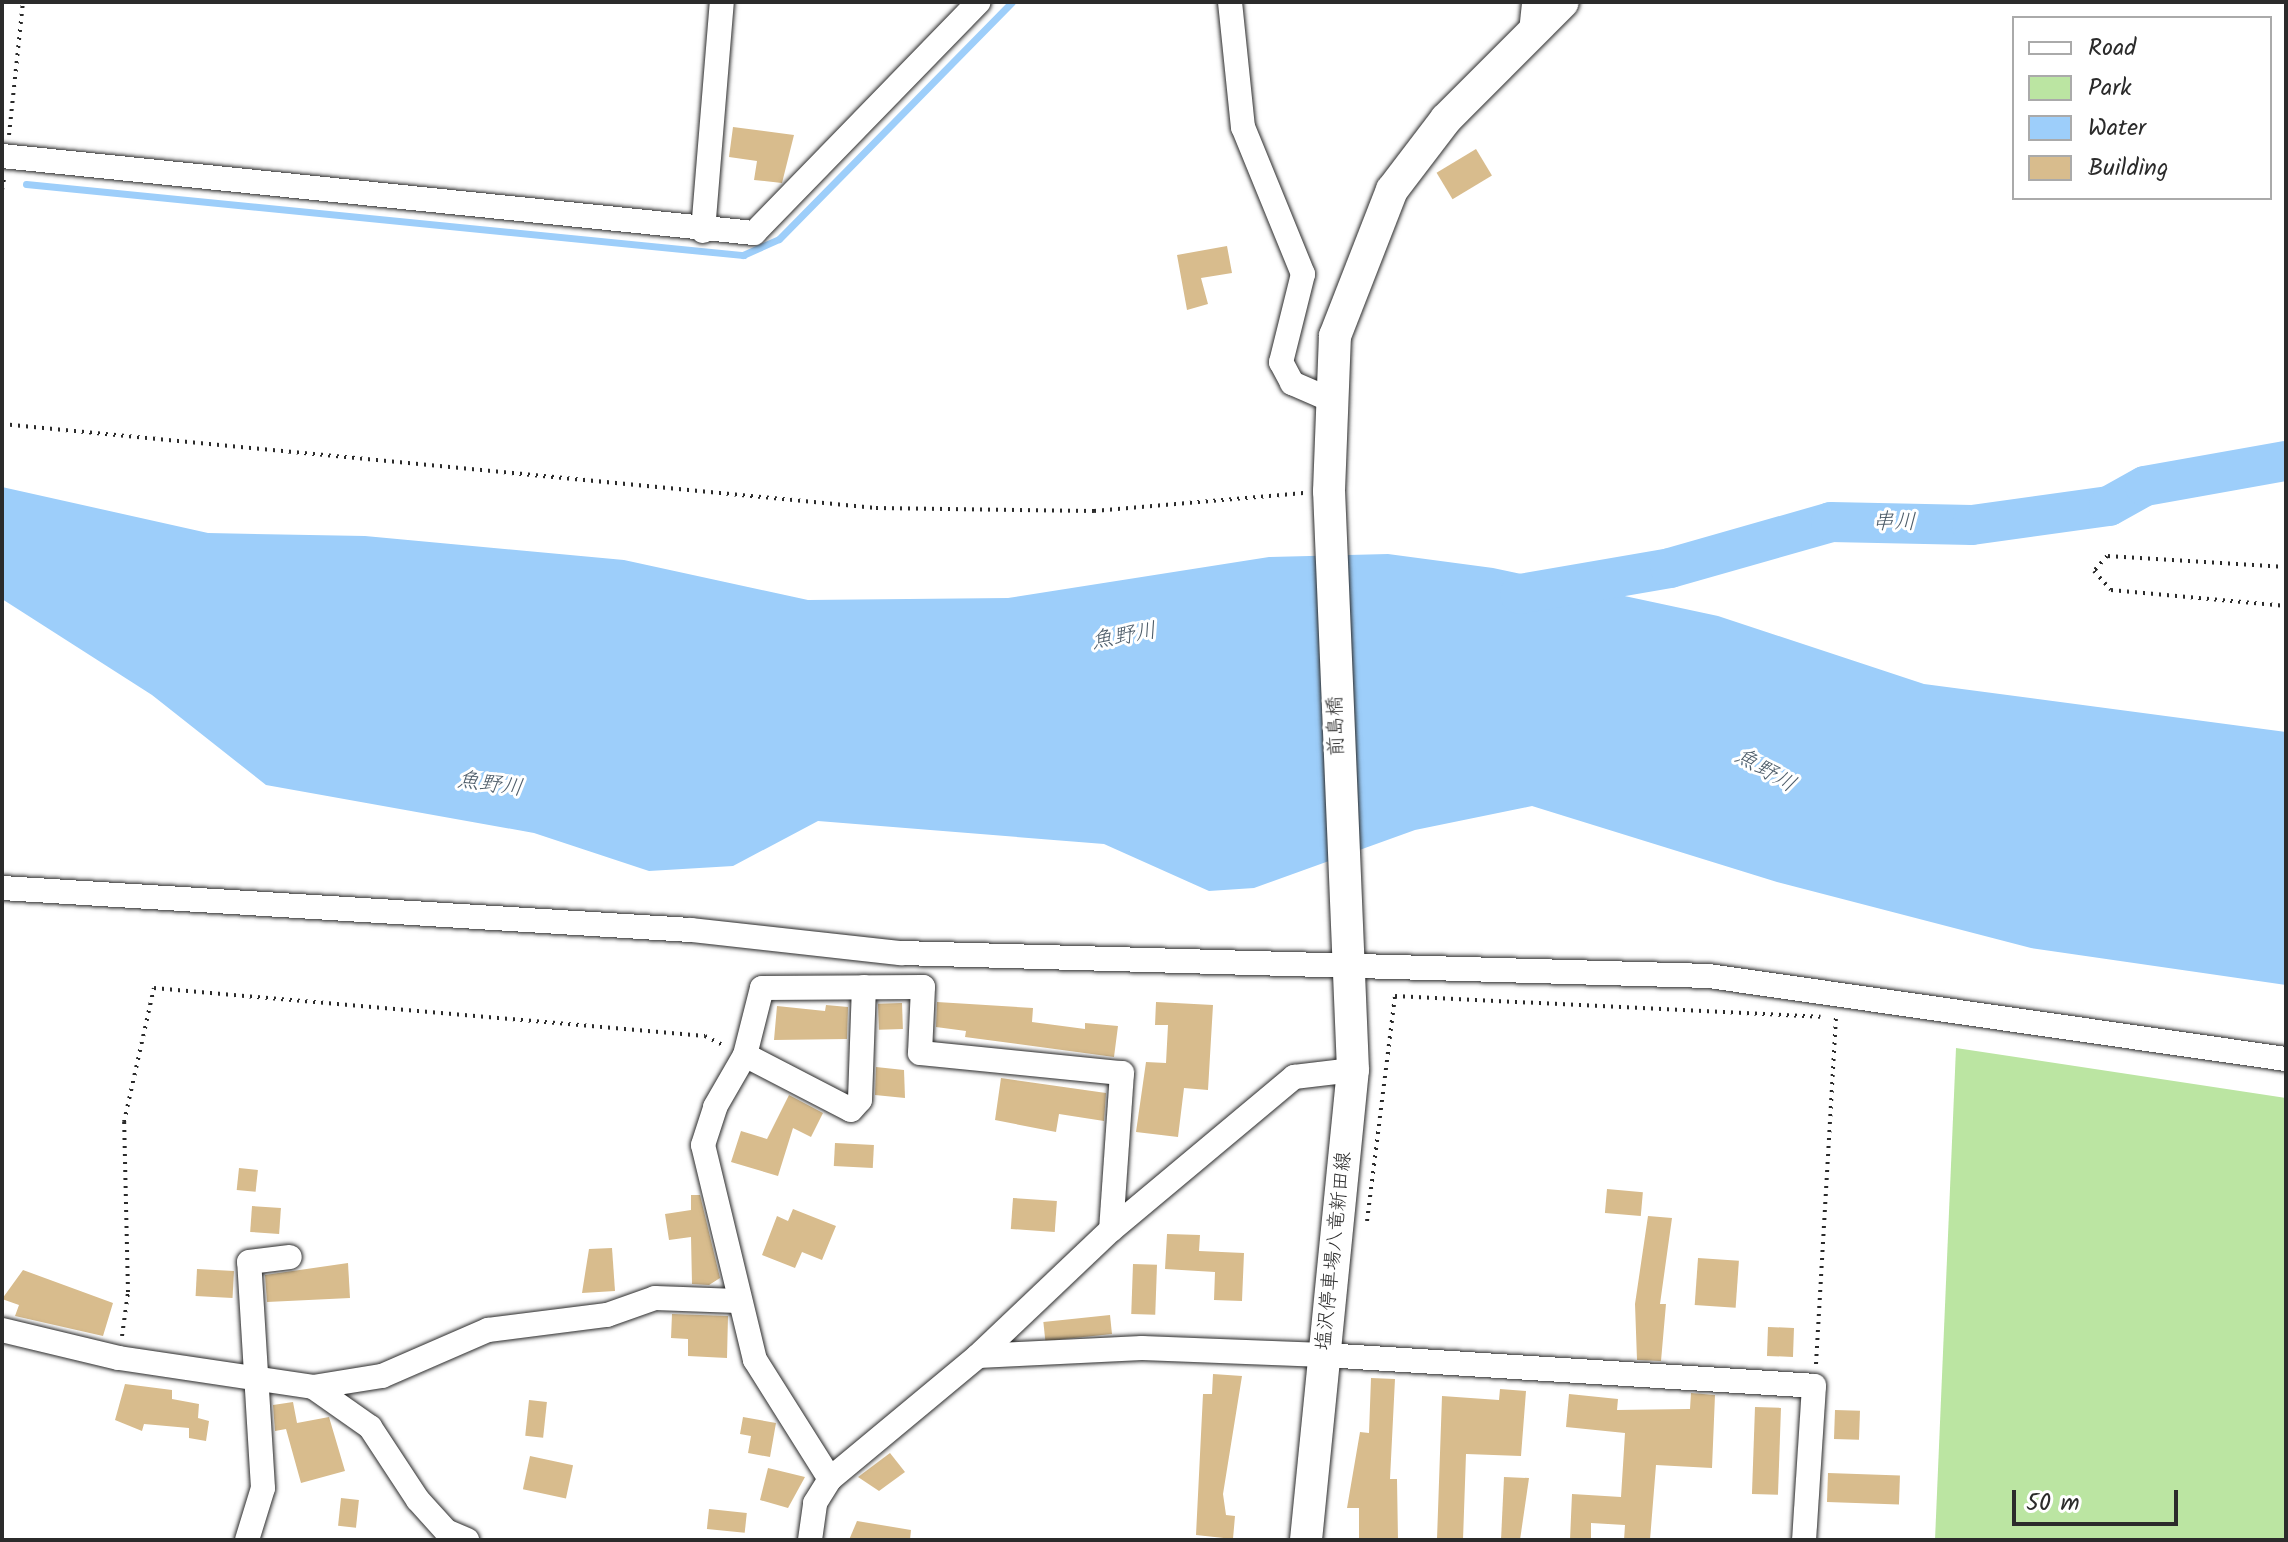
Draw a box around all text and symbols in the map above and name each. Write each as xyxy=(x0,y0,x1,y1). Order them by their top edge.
legend xyxy=(2012,16,2272,200)
text: Road xyxy=(2088,29,2136,68)
text: Park xyxy=(2088,69,2132,108)
text: Water xyxy=(2088,109,2146,148)
text: Building xyxy=(2088,149,2168,188)
water label: 串川 xyxy=(1872,509,1916,537)
water label: 魚野川 xyxy=(1089,618,1159,656)
street label: 前島橋 xyxy=(1324,696,1350,756)
water label: 魚野川 xyxy=(1730,743,1800,799)
water label: 魚野川 xyxy=(455,767,525,803)
street label: 塩沢停車場八竜新田線 xyxy=(1313,1150,1357,1352)
scale bar xyxy=(2016,1474,2182,1524)
text: 50 m xyxy=(2026,1484,2080,1523)

